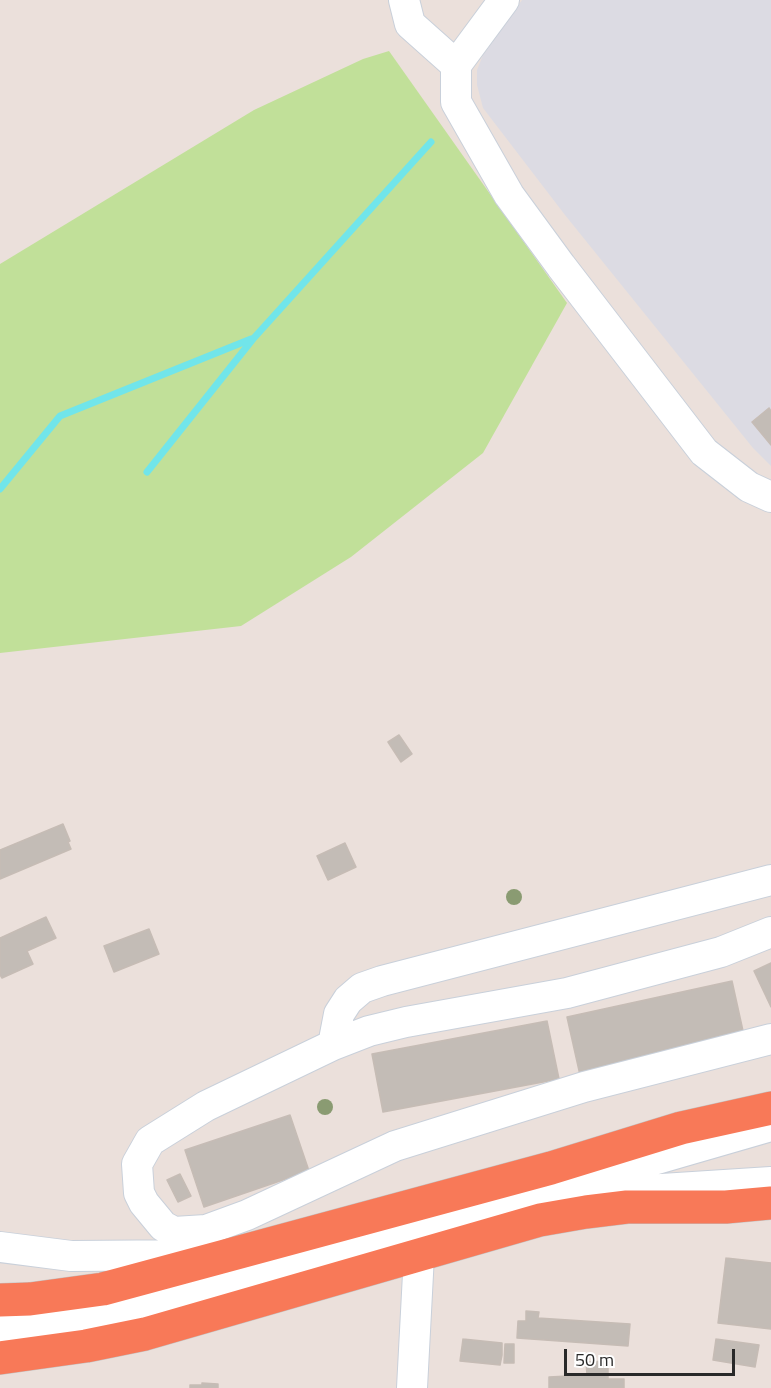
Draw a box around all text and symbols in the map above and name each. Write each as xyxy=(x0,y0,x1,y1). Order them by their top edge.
scale bar xyxy=(567,1337,738,1375)
text: 50 m xyxy=(575,1346,614,1373)

